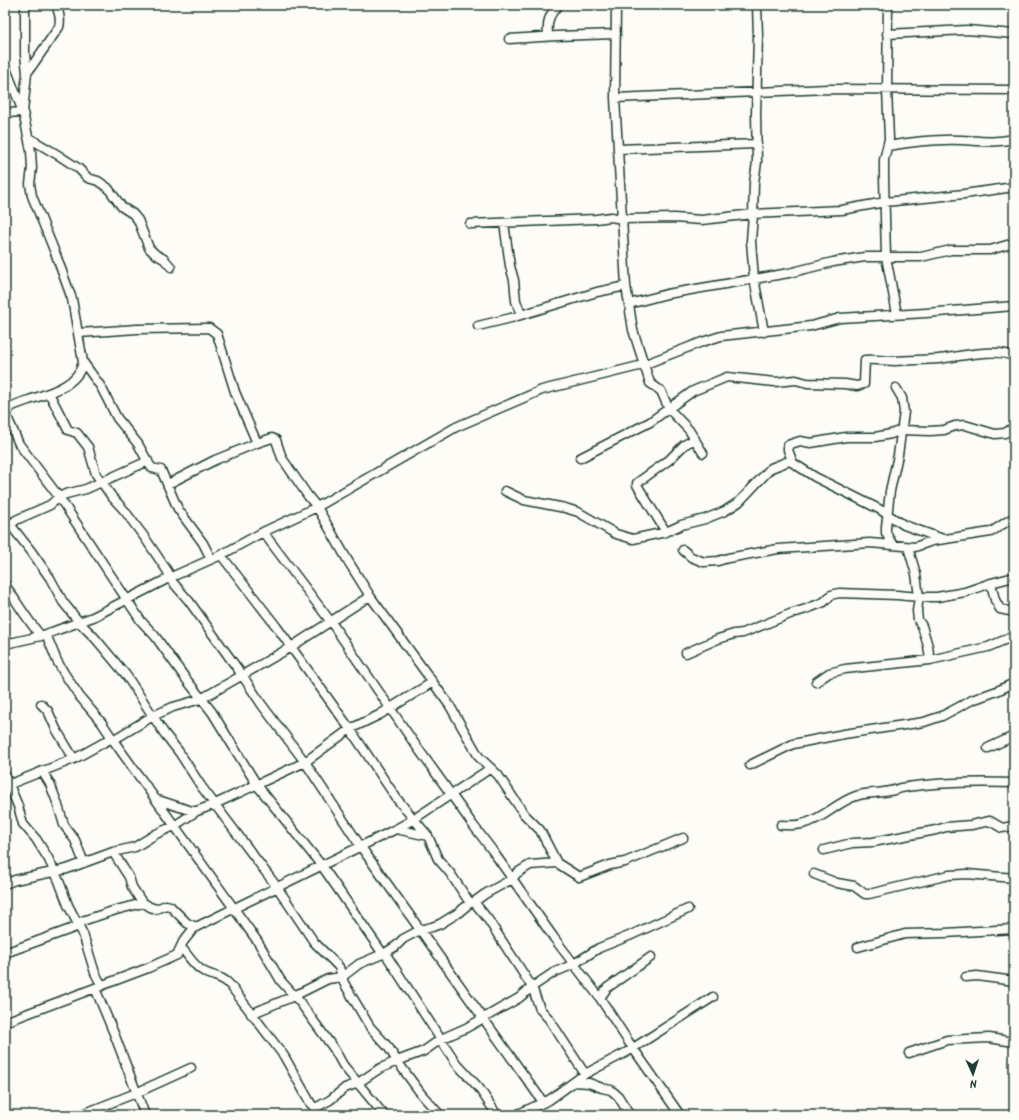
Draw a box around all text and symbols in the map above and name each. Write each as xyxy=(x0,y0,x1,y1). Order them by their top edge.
north arrow xyxy=(953,1054,993,1094)
text: N xyxy=(969,1074,977,1092)

